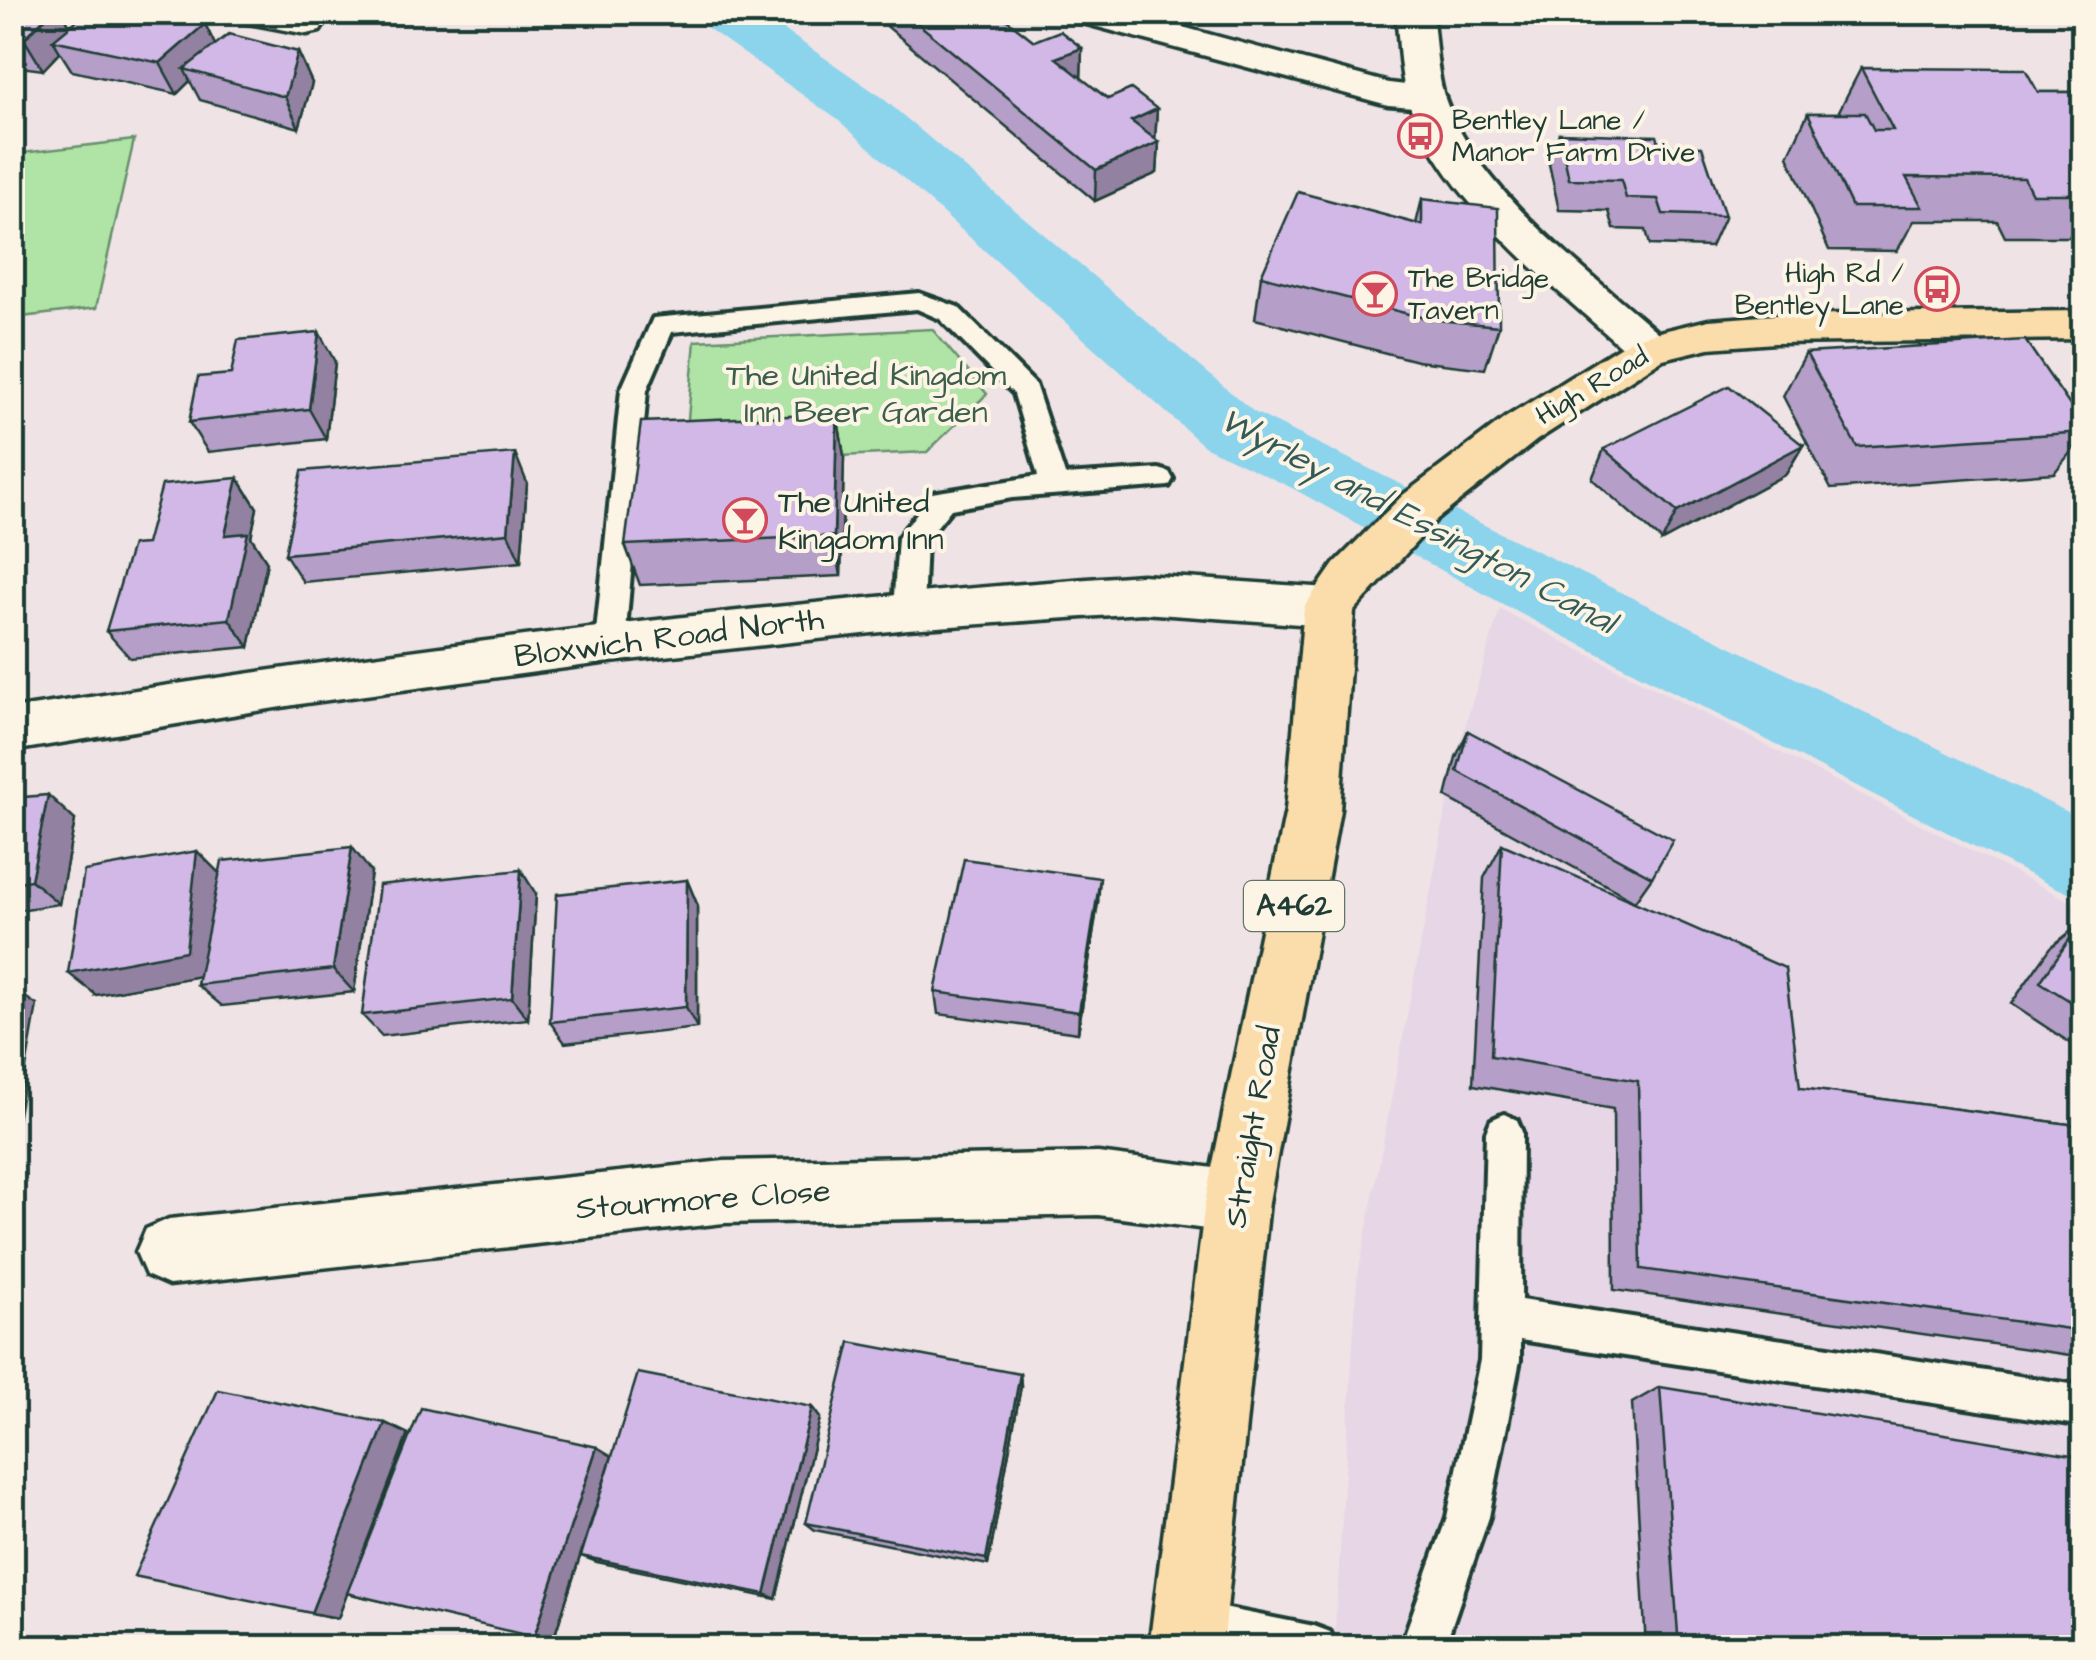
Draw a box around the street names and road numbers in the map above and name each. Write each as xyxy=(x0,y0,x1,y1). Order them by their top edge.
street label: High Road xyxy=(1528,337,1656,436)
street label: Bloxwich Road North xyxy=(512,597,826,679)
road number: A462 xyxy=(1244,881,1344,931)
street label: Straight Road xyxy=(1213,1023,1293,1231)
street label: Stourmore Close xyxy=(574,1169,832,1231)

